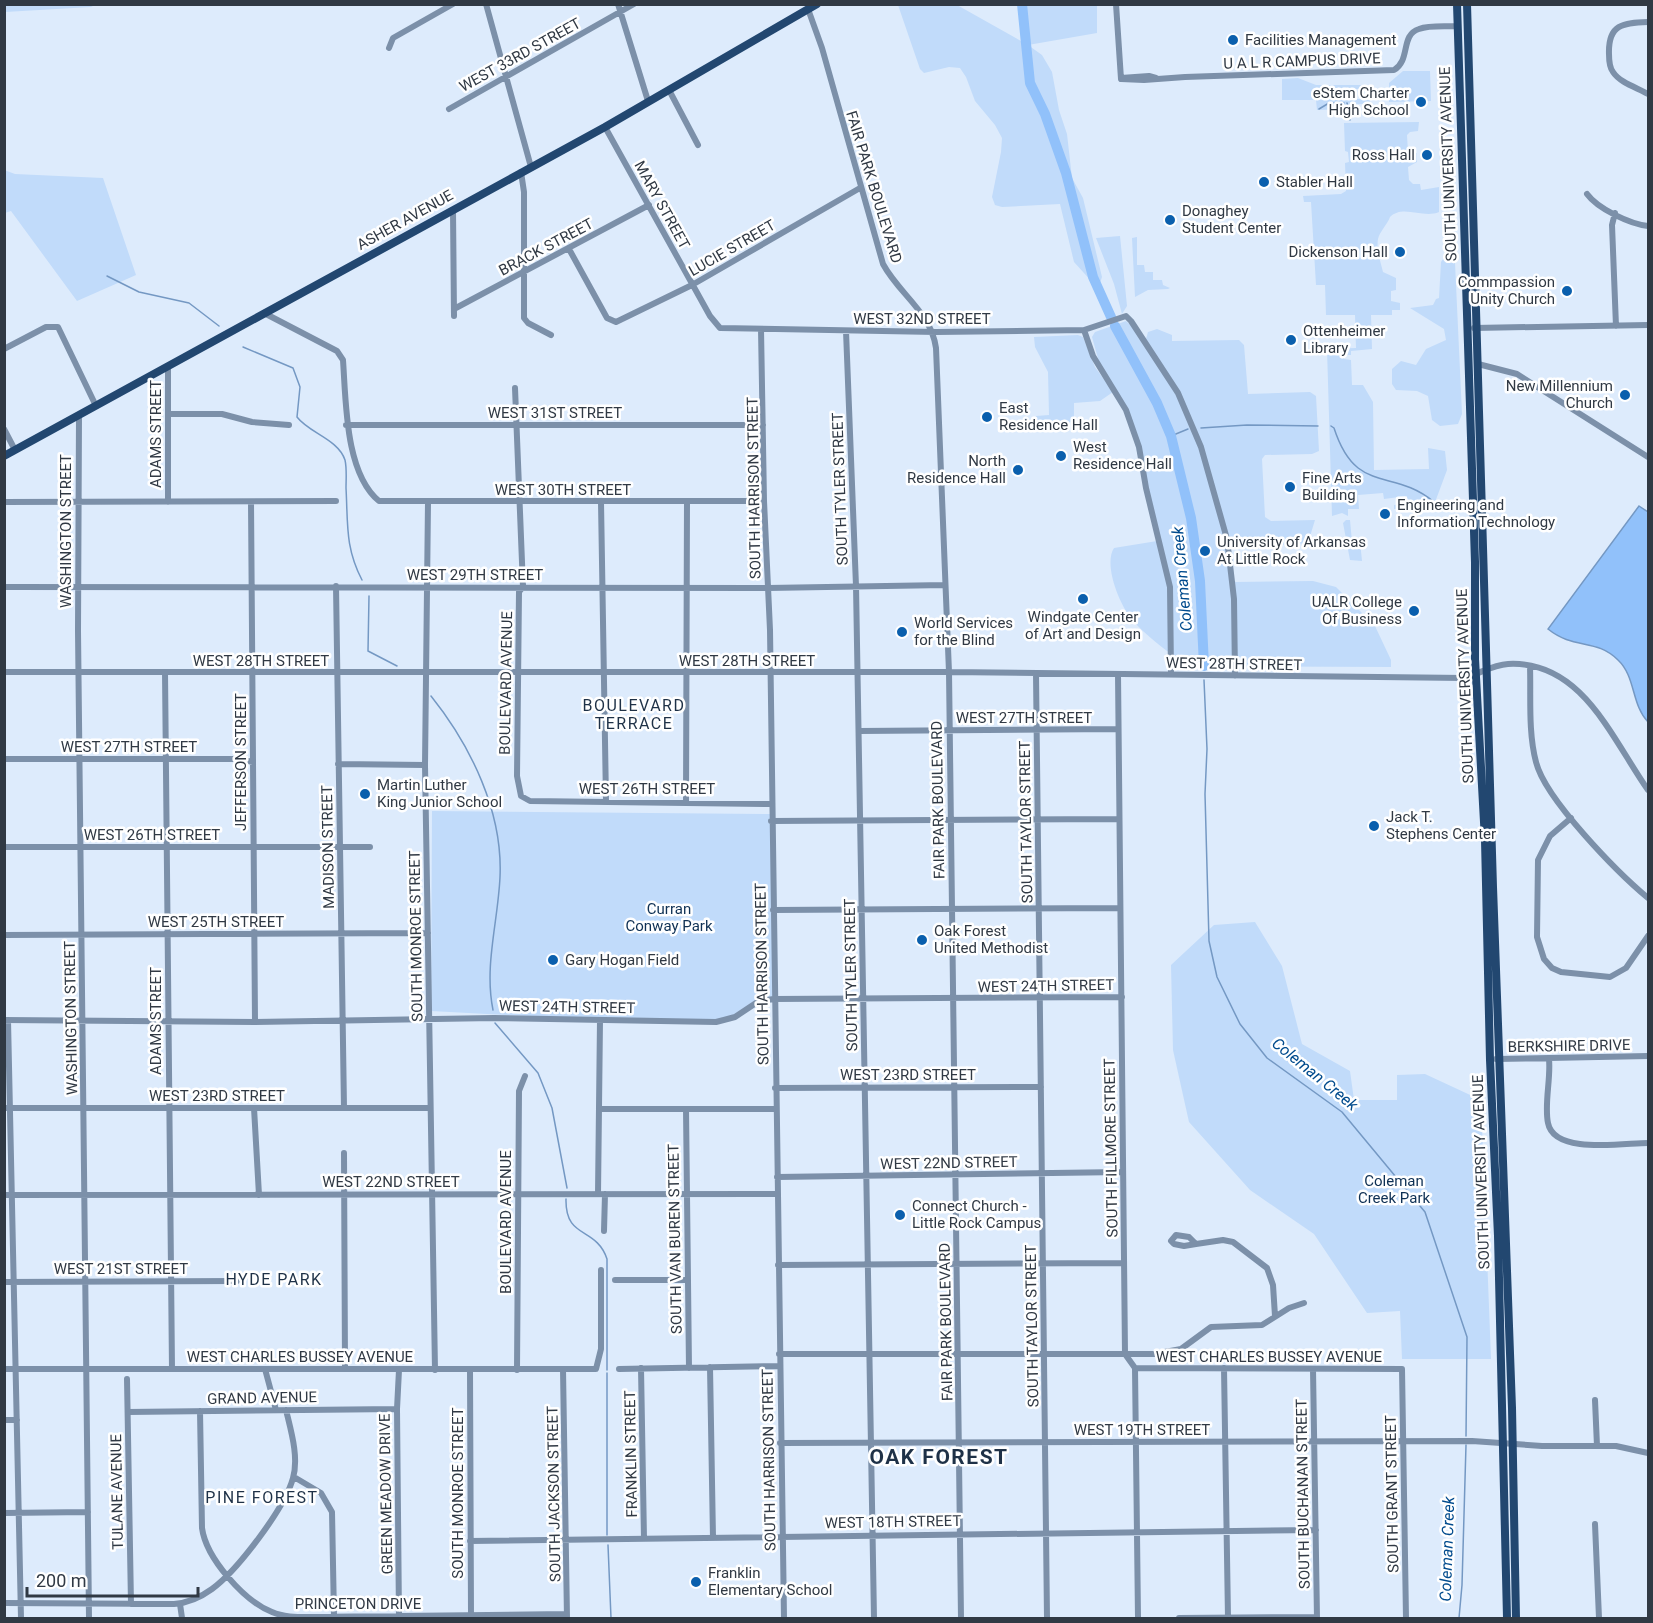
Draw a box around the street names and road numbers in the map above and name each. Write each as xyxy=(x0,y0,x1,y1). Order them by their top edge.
street label: WEST 33RD STREET xyxy=(456,14,584,96)
street label: U A L R CAMPUS DRIVE xyxy=(1223,49,1381,73)
street label: SOUTH UNIVERSITY AVENUE xyxy=(1436,66,1460,262)
street label: FAIR PARK BOULEVARD xyxy=(842,109,906,265)
street label: MARY STREET xyxy=(630,158,694,252)
street label: ASHER AVENUE xyxy=(354,186,457,254)
street label: BRACK STREET xyxy=(496,215,596,279)
street label: LUCIE STREET xyxy=(686,216,778,280)
street label: WEST 32ND STREET xyxy=(853,310,991,328)
street label: ADAMS STREET xyxy=(147,380,165,488)
street label: SOUTH HARRISON STREET xyxy=(743,397,765,579)
street label: WEST 31ST STREET xyxy=(488,404,622,422)
street label: SOUTH TYLER STREET xyxy=(828,412,852,566)
street label: WASHINGTON STREET xyxy=(57,454,75,608)
street label: WEST 30TH STREET xyxy=(495,481,631,499)
street label: WEST 29TH STREET xyxy=(407,566,543,584)
street label: SOUTH UNIVERSITY AVENUE xyxy=(1453,588,1477,784)
street label: BOULEVARD AVENUE xyxy=(496,611,516,755)
street label: WEST 28TH STREET xyxy=(193,652,329,670)
street label: WEST 28TH STREET xyxy=(679,652,815,670)
street label: WEST 28TH STREET xyxy=(1166,654,1302,674)
street label: JEFFERSON STREET xyxy=(232,693,250,831)
street label: WEST 27TH STREET xyxy=(956,709,1092,727)
street label: FAIR PARK BOULEVARD xyxy=(928,721,948,879)
street label: WEST 27TH STREET xyxy=(61,738,197,756)
street label: SOUTH TAYLOR STREET xyxy=(1016,740,1036,903)
street label: WEST 26TH STREET xyxy=(579,780,715,798)
street label: MADISON STREET xyxy=(318,785,338,909)
street label: WEST 26TH STREET xyxy=(84,826,220,844)
street label: SOUTH MONROE STREET xyxy=(406,850,426,1022)
street label: SOUTH HARRISON STREET xyxy=(751,883,773,1065)
street label: SOUTH TYLER STREET xyxy=(841,898,861,1052)
street label: WEST 25TH STREET xyxy=(148,913,284,931)
street label: WASHINGTON STREET xyxy=(61,941,81,1095)
street label: ADAMS STREET xyxy=(147,967,165,1075)
street label: WEST 24TH STREET xyxy=(978,976,1114,996)
street label: WEST 24TH STREET xyxy=(499,997,635,1017)
street label: BERKSHIRE DRIVE xyxy=(1507,1036,1631,1056)
street label: SOUTH FILLMORE STREET xyxy=(1100,1058,1122,1238)
street label: WEST 23RD STREET xyxy=(840,1066,976,1084)
street label: SOUTH UNIVERSITY AVENUE xyxy=(1469,1074,1493,1270)
street label: WEST 23RD STREET xyxy=(149,1087,285,1105)
street label: SOUTH VAN BUREN STREET xyxy=(664,1144,686,1334)
street label: BOULEVARD AVENUE xyxy=(497,1150,515,1294)
street label: WEST 22ND STREET xyxy=(880,1153,1018,1173)
street label: WEST 22ND STREET xyxy=(322,1173,460,1191)
street label: FAIR PARK BOULEVARD xyxy=(936,1243,956,1401)
street label: SOUTH TAYLOR STREET xyxy=(1022,1244,1042,1407)
street label: WEST 21ST STREET xyxy=(54,1260,188,1278)
street label: WEST CHARLES BUSSEY AVENUE xyxy=(187,1348,414,1366)
street label: WEST CHARLES BUSSEY AVENUE xyxy=(1156,1348,1383,1366)
street label: SOUTH HARRISON STREET xyxy=(758,1369,780,1551)
street label: GRAND AVENUE xyxy=(207,1388,317,1408)
street label: FRANKLIN STREET xyxy=(621,1390,641,1518)
street label: SOUTH BUCHANAN STREET xyxy=(1292,1399,1314,1589)
street label: SOUTH JACKSON STREET xyxy=(543,1406,565,1582)
street label: SOUTH MONROE STREET xyxy=(449,1407,467,1579)
street label: GREEN MEADOW DRIVE xyxy=(376,1413,396,1575)
street label: SOUTH GRANT STREET xyxy=(1382,1415,1402,1573)
street label: WEST 19TH STREET xyxy=(1074,1421,1210,1439)
street label: TULANE AVENUE xyxy=(107,1433,127,1550)
street label: WEST 18TH STREET xyxy=(825,1512,961,1532)
street label: PRINCETON DRIVE xyxy=(295,1595,422,1613)

